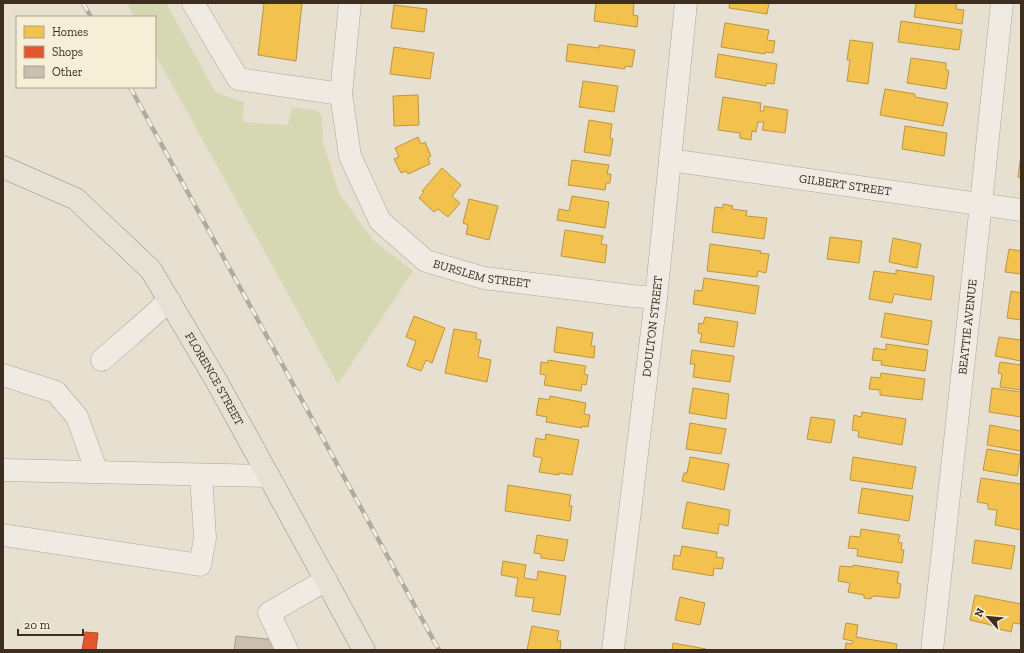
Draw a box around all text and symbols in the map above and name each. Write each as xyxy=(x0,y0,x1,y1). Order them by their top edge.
legend xyxy=(16,16,156,88)
text: Homes xyxy=(52,25,88,39)
text: Shops xyxy=(52,45,83,59)
text: Other xyxy=(52,65,83,79)
street label: GILBERT STREET xyxy=(798,171,893,199)
street label: BURSLEM STREET xyxy=(431,256,532,291)
street label: DOULTON STREET xyxy=(639,274,665,378)
street label: BEATTIE AVENUE xyxy=(955,278,980,375)
street label: FLORENCE STREET xyxy=(182,330,247,429)
north arrow xyxy=(968,597,1008,637)
text: N xyxy=(972,605,988,619)
scale bar xyxy=(18,611,83,637)
text: 20 m xyxy=(24,618,51,632)

